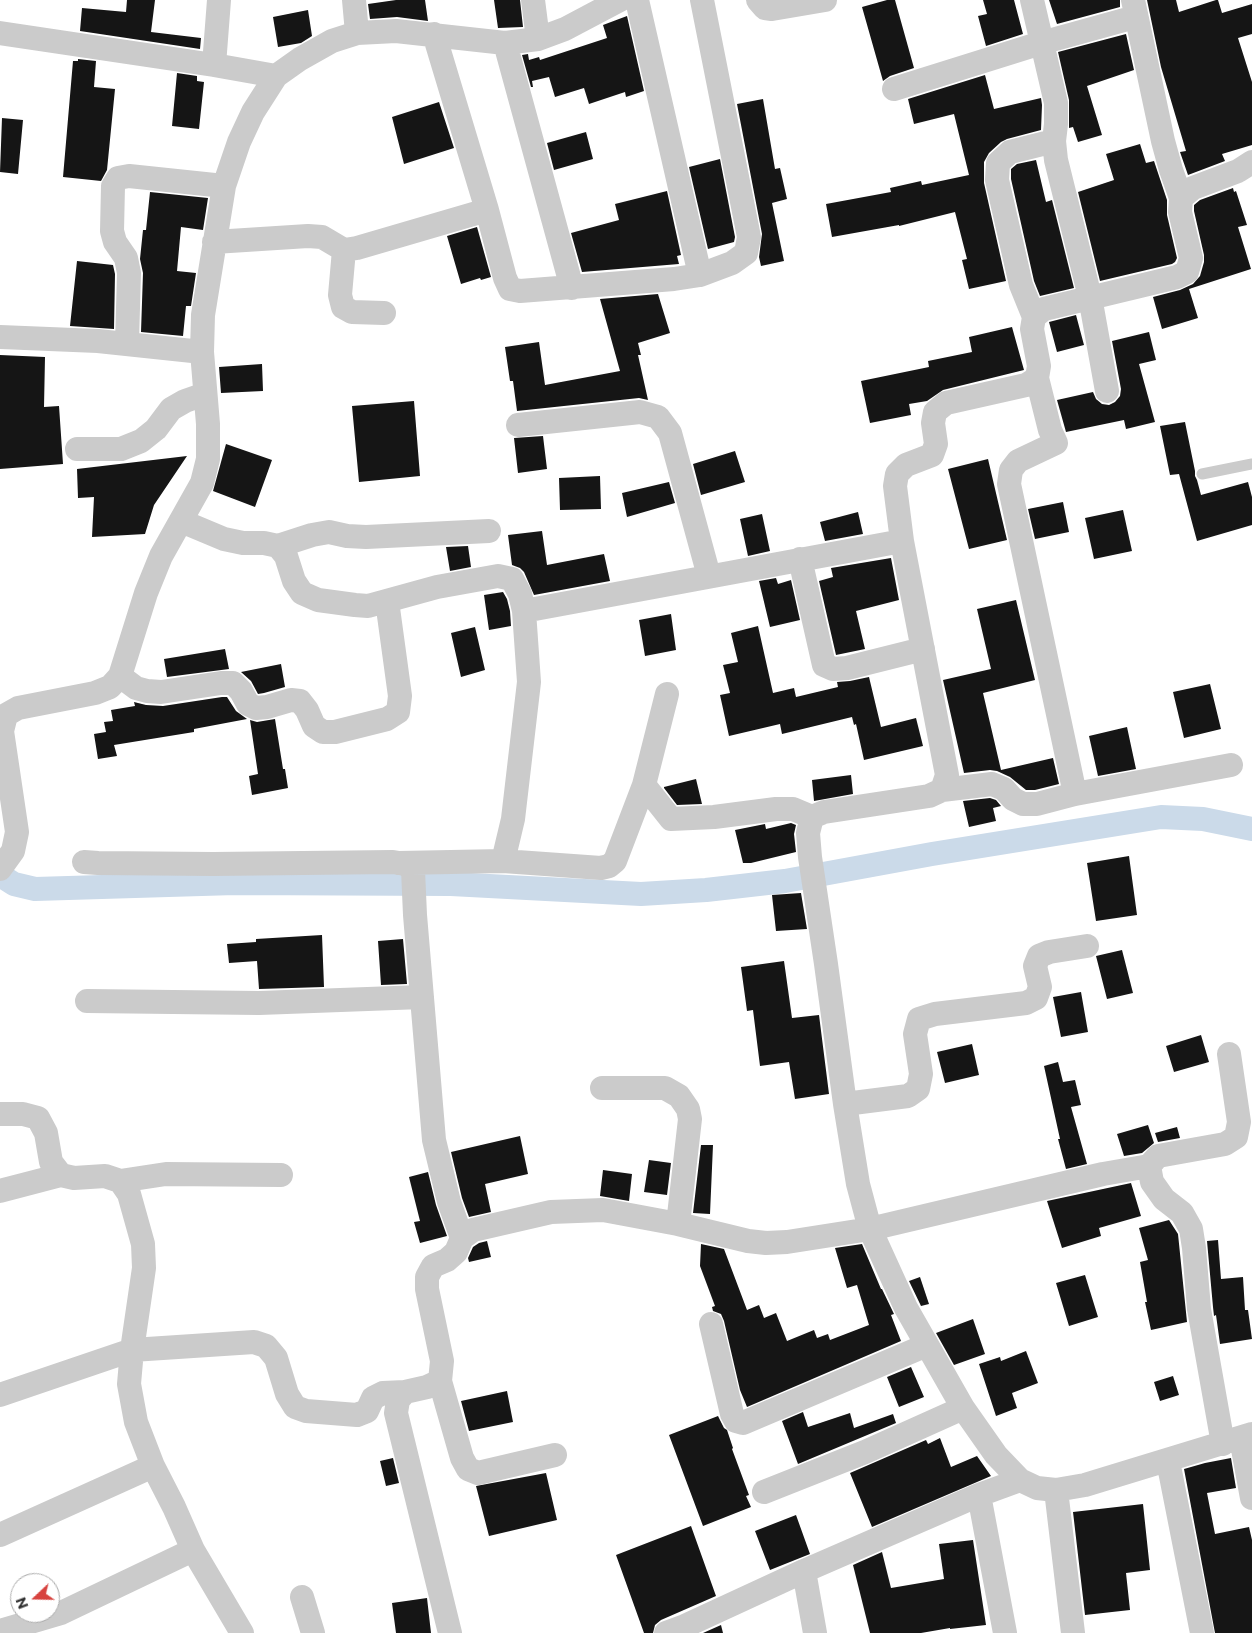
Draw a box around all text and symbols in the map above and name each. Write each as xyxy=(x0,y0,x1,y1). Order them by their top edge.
north arrow xyxy=(10,1573,60,1623)
text: N xyxy=(12,1595,32,1612)

